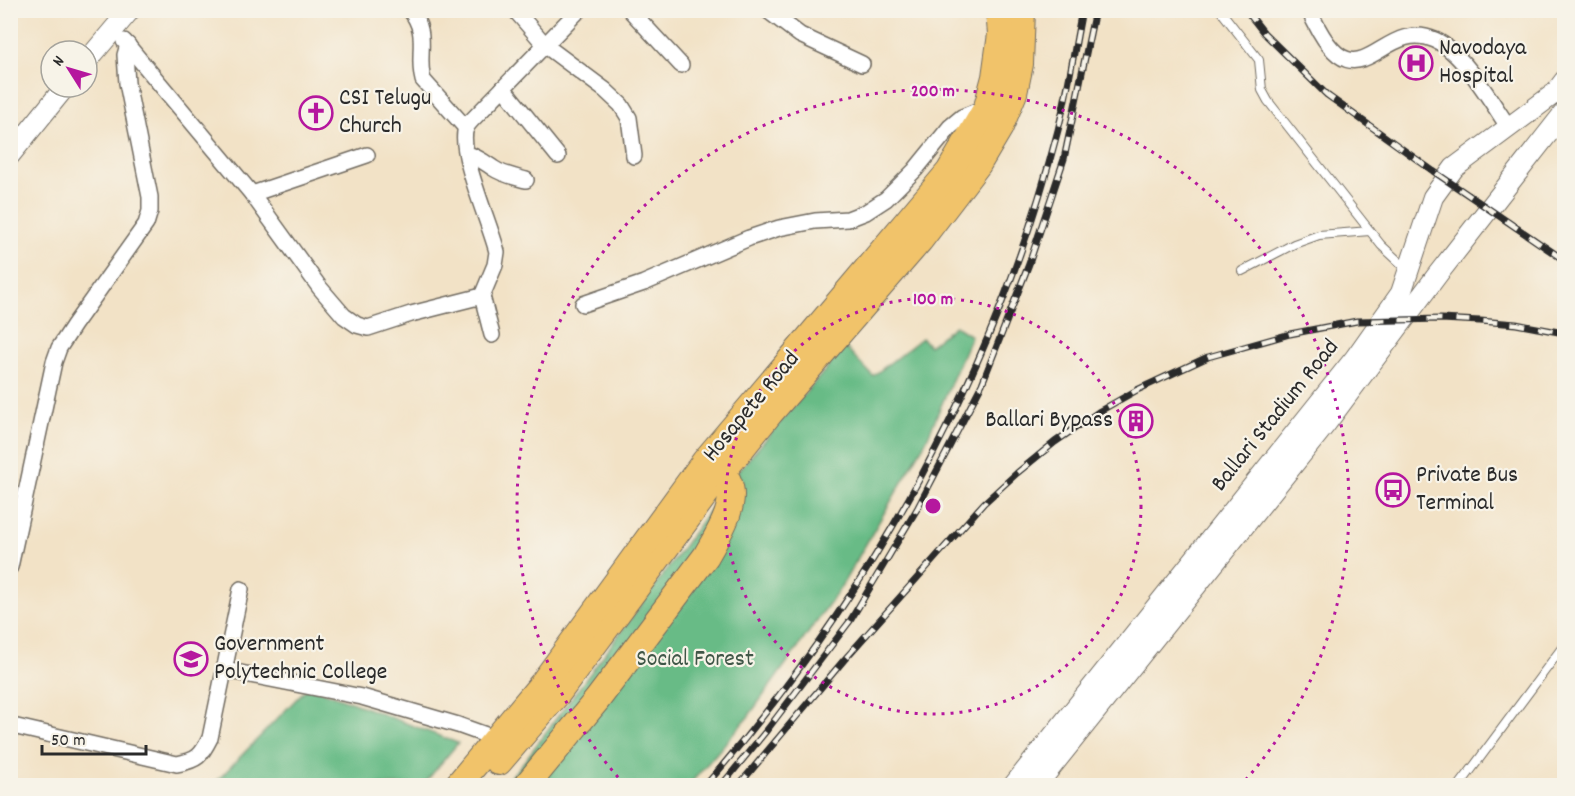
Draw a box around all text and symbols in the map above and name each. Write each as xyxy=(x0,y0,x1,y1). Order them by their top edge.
place label: Navodaya Hospital xyxy=(1439,32,1527,94)
north arrow xyxy=(39,39,99,99)
hospital icon: Navodaya Hospital xyxy=(1398,45,1434,81)
text: N xyxy=(47,51,71,72)
text: 200 m xyxy=(911,80,955,105)
place label: CSI Telugu Church xyxy=(339,82,431,144)
church icon: CSI Telugu Church xyxy=(298,95,334,131)
text: 100 m xyxy=(913,288,953,313)
street label: Ballari Stadium Road xyxy=(1204,332,1348,500)
street label: Hosapete Road xyxy=(695,344,809,470)
building icon: Ballari Bypass xyxy=(1118,403,1154,439)
place label: Ballari Bypass xyxy=(985,404,1113,438)
place label: Private Bus Terminal xyxy=(1416,459,1518,521)
bus stop icon: Private Bus Terminal xyxy=(1375,472,1411,508)
centre of rings xyxy=(923,496,943,516)
place label: Government Polytechnic College xyxy=(214,628,387,690)
school or university icon: Government Polytechnic College xyxy=(173,641,209,677)
park label: Social Forest xyxy=(636,643,754,677)
scale bar xyxy=(42,718,146,756)
text: 50 m xyxy=(51,729,86,754)

